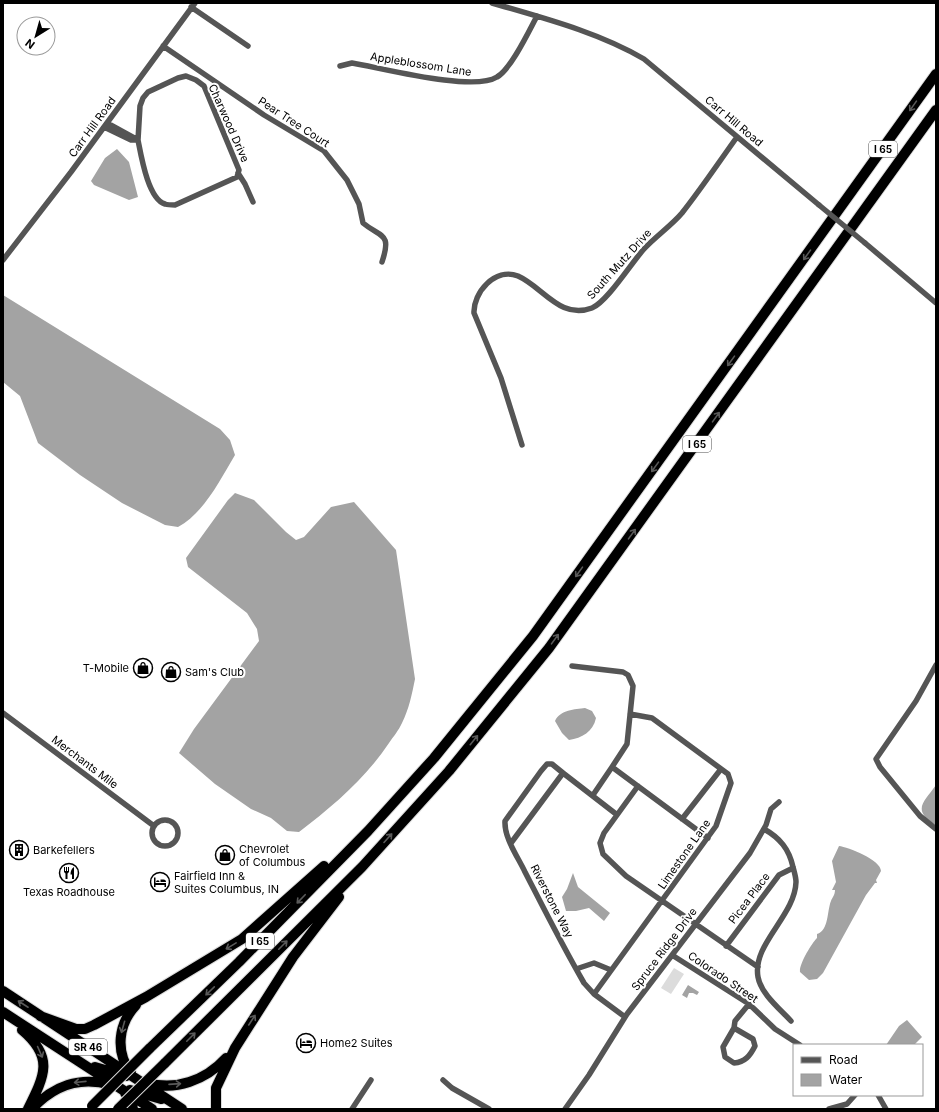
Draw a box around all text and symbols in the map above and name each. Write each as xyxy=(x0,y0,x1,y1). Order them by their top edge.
north arrow xyxy=(16,16,56,56)
text: N xyxy=(22,36,38,52)
street label: Appleblossom Lane xyxy=(369,49,473,79)
street label: Charwood Drive xyxy=(206,82,252,164)
street label: Carr Hill Road xyxy=(702,93,766,149)
street label: Carr Hill Road xyxy=(65,94,119,160)
street label: Pear Tree Court xyxy=(256,94,333,150)
one-way arrow xyxy=(909,100,917,111)
road number: I 65 xyxy=(869,141,897,157)
street label: South Mutz Drive xyxy=(584,226,654,302)
one-way arrow xyxy=(803,250,811,261)
one-way arrow xyxy=(727,355,735,366)
one-way arrow xyxy=(712,412,720,423)
road number: I 65 xyxy=(683,436,711,452)
one-way arrow xyxy=(651,461,660,472)
one-way arrow xyxy=(628,529,636,540)
one-way arrow xyxy=(575,566,584,577)
one-way arrow xyxy=(551,634,559,645)
shop icon: T-Mobile xyxy=(132,657,154,679)
place label: T-Mobile xyxy=(83,661,129,675)
shop icon: Sam's Club xyxy=(160,661,182,683)
place label: Sam's Club xyxy=(185,665,244,679)
street label: Merchants Mile xyxy=(49,732,121,792)
one-way arrow xyxy=(469,735,478,746)
street label: Limestone Lane xyxy=(655,816,713,892)
one-way arrow xyxy=(383,833,393,843)
building icon: Barkefellers xyxy=(8,839,30,861)
place label: Chevrolet of Columbus xyxy=(239,842,305,869)
place label: Barkefellers xyxy=(33,843,95,857)
shop icon: Chevrolet of Columbus xyxy=(214,844,236,866)
restaurant icon: Texas Roadhouse xyxy=(58,862,80,884)
street label: Riverstone Way xyxy=(527,862,577,940)
place label: Fairfield Inn & Suites Columbus, IN xyxy=(174,869,279,896)
street label: Picea Place xyxy=(725,870,773,926)
hotel icon: Fairfield Inn & Suites Columbus, IN xyxy=(149,871,171,893)
place label: Texas Roadhouse xyxy=(23,885,115,899)
one-way arrow xyxy=(296,894,306,904)
street label: Spruce Ridge Drive xyxy=(628,905,700,993)
road number: I 65 xyxy=(246,933,274,949)
one-way arrow xyxy=(278,940,288,950)
one-way arrow xyxy=(225,942,237,950)
street label: Colorado Street xyxy=(685,948,761,1006)
one-way arrow xyxy=(205,986,215,995)
one-way arrow xyxy=(18,1000,29,1008)
one-way arrow xyxy=(248,1015,256,1026)
one-way arrow xyxy=(119,1021,126,1034)
one-way arrow xyxy=(186,1032,196,1042)
hotel icon: Home2 Suites xyxy=(295,1032,317,1054)
place label: Home2 Suites xyxy=(320,1036,393,1050)
road number: SR 46 xyxy=(69,1039,107,1055)
legend xyxy=(793,1044,923,1096)
one-way arrow xyxy=(37,1045,44,1057)
text: Road xyxy=(829,1052,858,1067)
text: Water xyxy=(829,1072,863,1087)
one-way arrow xyxy=(74,1079,87,1086)
one-way arrow xyxy=(168,1080,181,1087)

